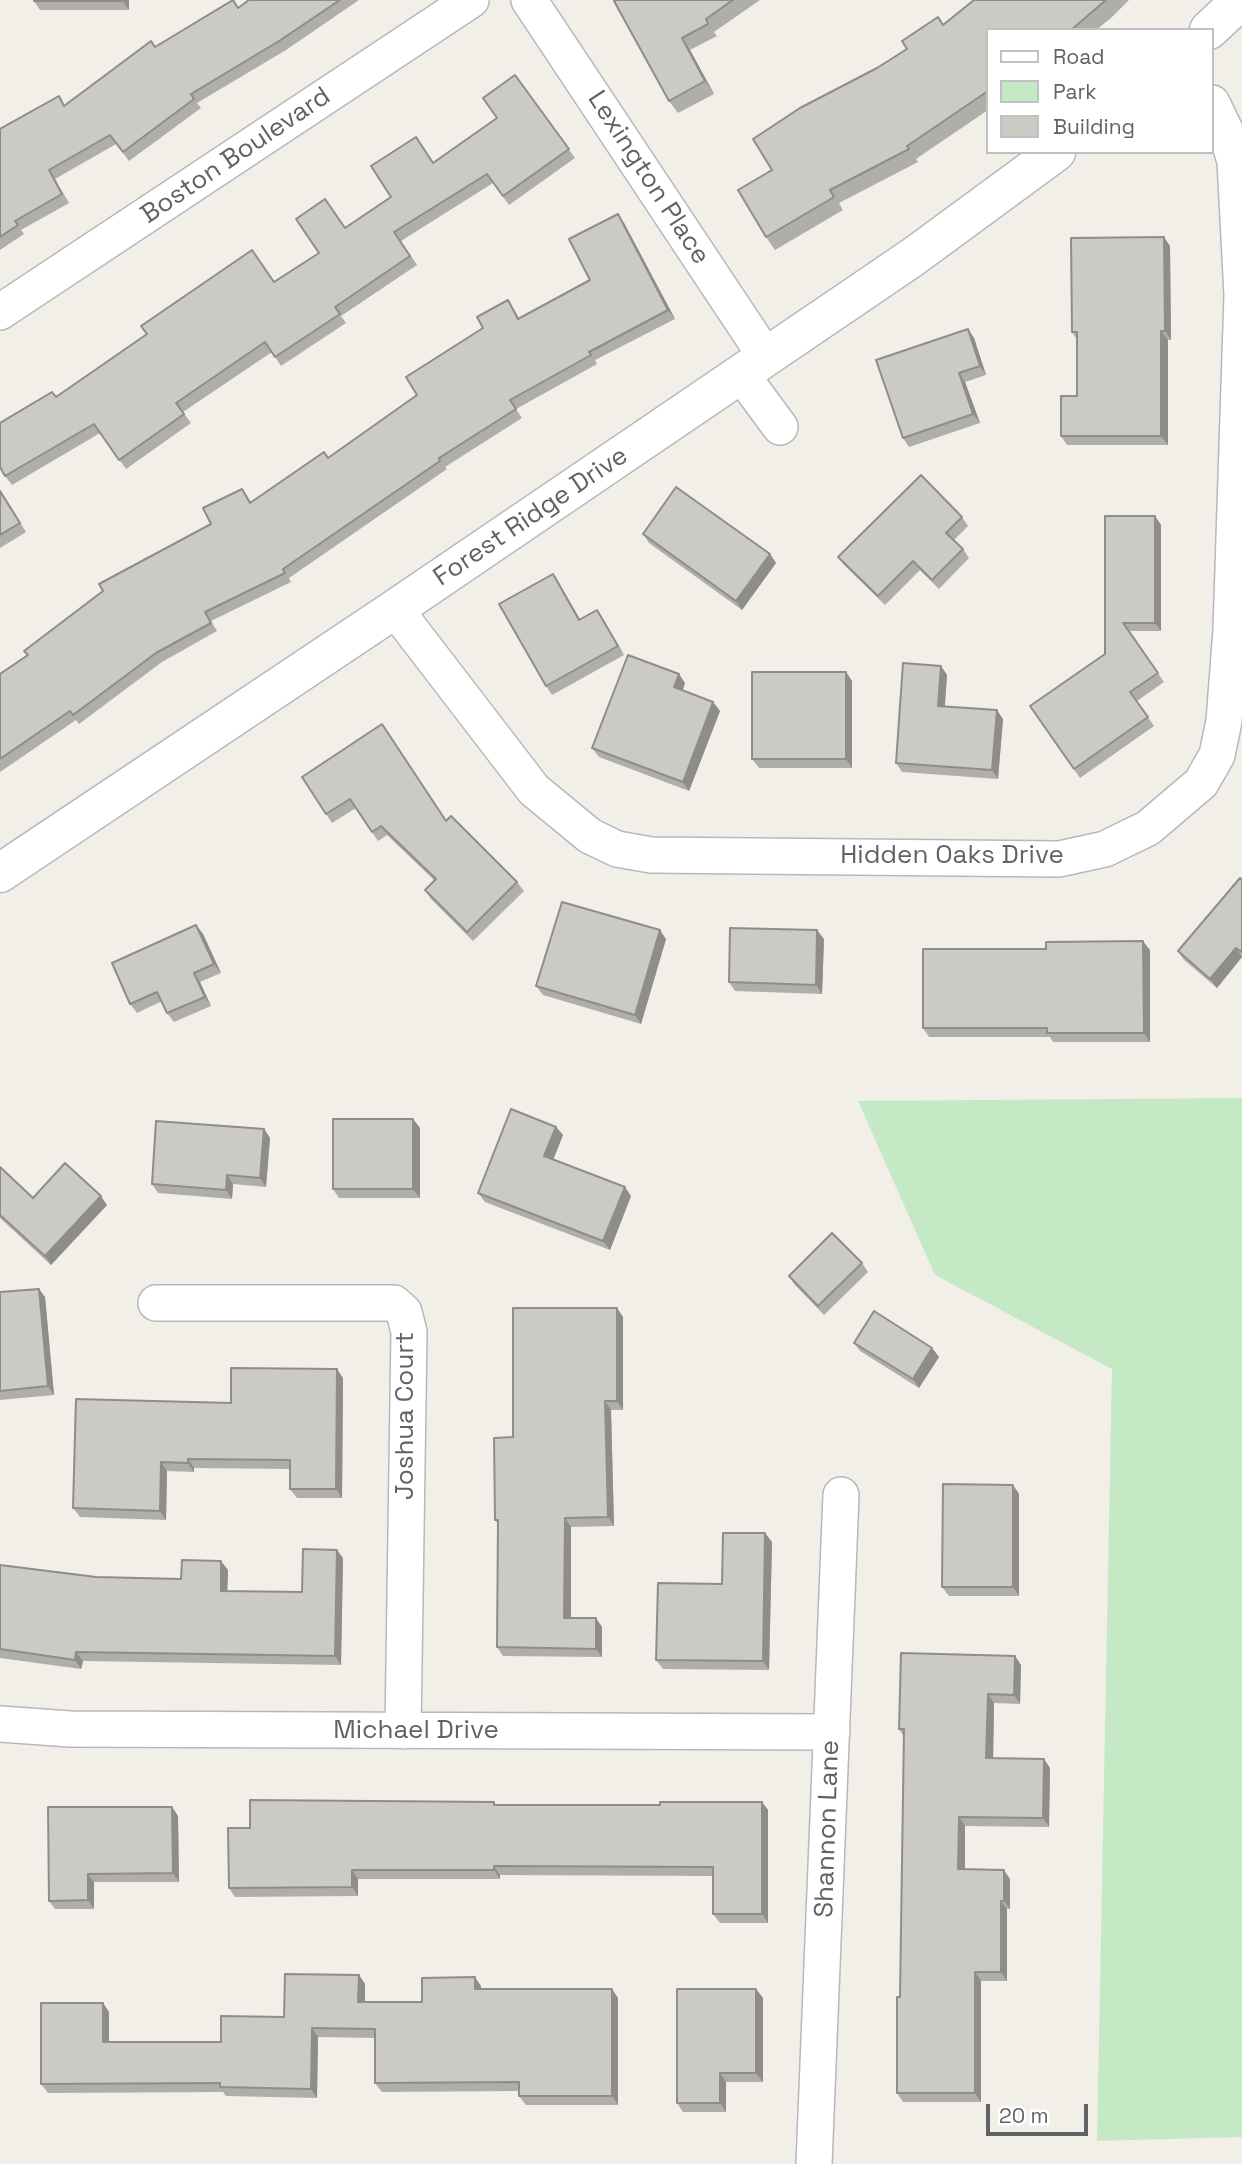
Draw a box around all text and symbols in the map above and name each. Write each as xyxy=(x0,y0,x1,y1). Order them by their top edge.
legend xyxy=(986,28,1214,154)
text: Road xyxy=(1053,43,1105,70)
text: Park xyxy=(1053,78,1097,105)
street label: Boston Boulevard xyxy=(135,81,337,231)
street label: Lexington Place xyxy=(580,85,716,271)
text: Building xyxy=(1053,113,1135,140)
street label: Forest Ridge Drive xyxy=(428,441,634,593)
street label: Hidden Oaks Drive xyxy=(840,840,1064,872)
street label: Joshua Court xyxy=(390,1332,422,1500)
street label: Michael Drive xyxy=(333,1715,499,1747)
street label: Shannon Lane xyxy=(809,1740,847,1918)
scale bar xyxy=(990,2090,1092,2134)
text: 20 m xyxy=(999,2102,1049,2129)

